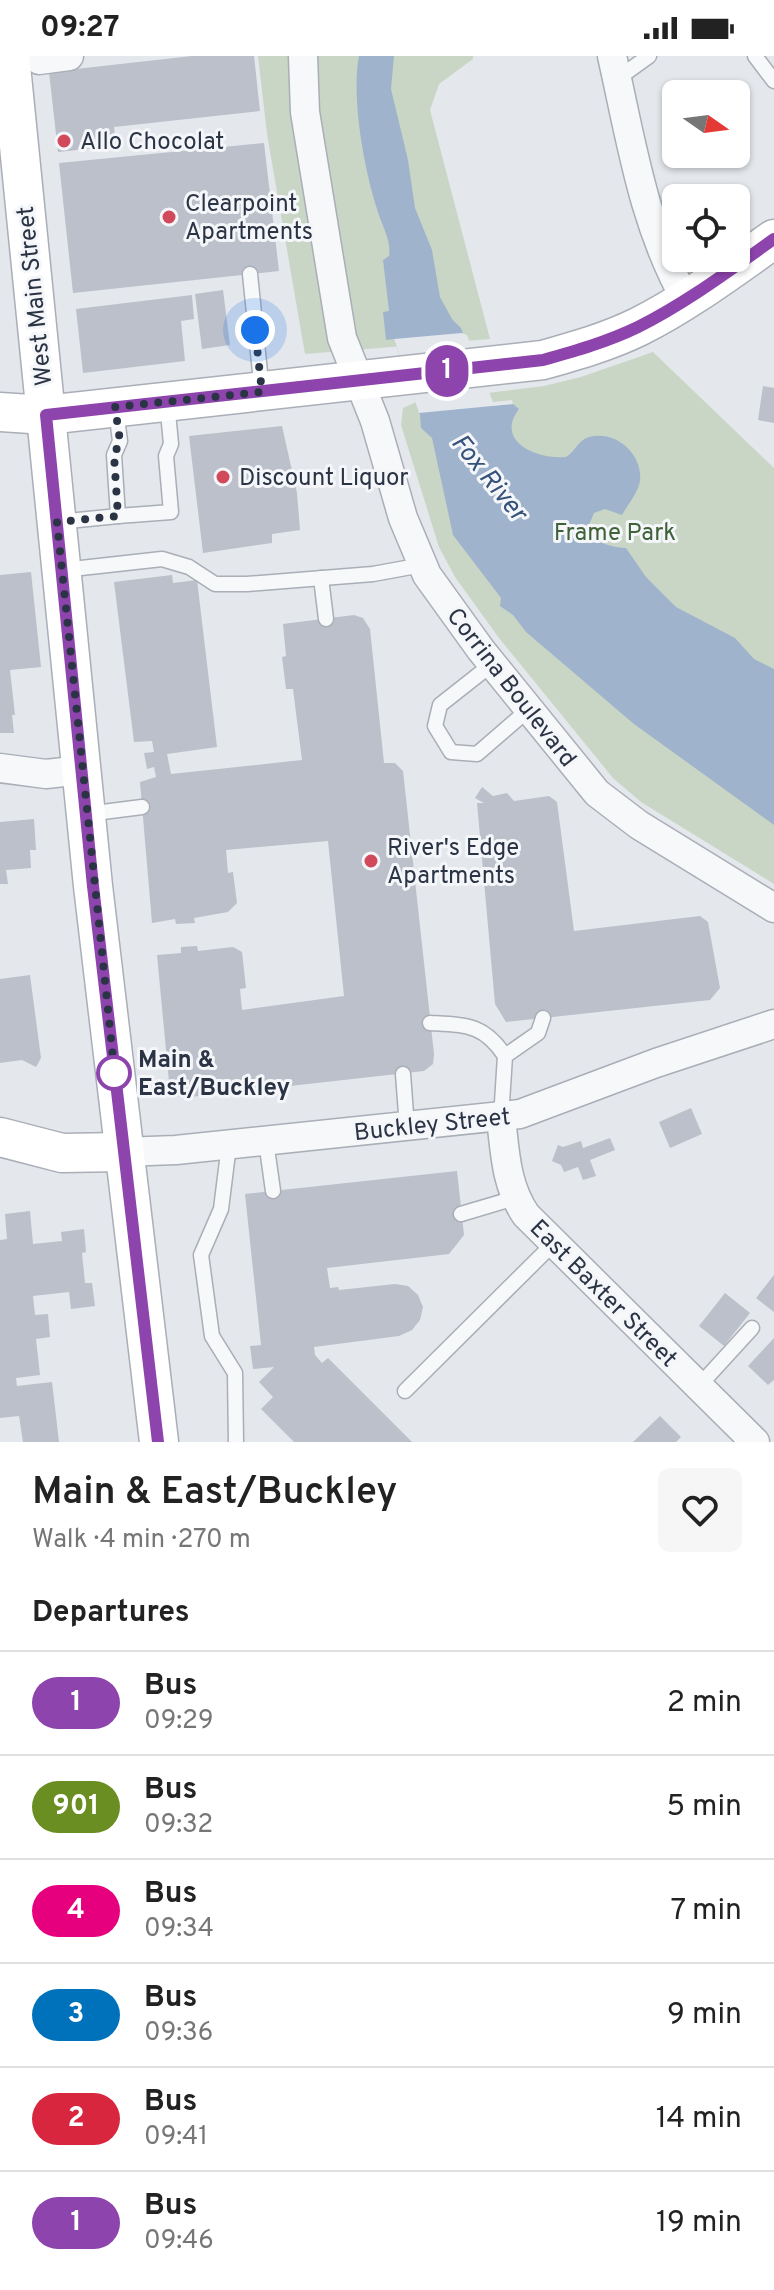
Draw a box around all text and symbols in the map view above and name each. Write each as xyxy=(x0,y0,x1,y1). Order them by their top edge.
text: 09:27 xyxy=(40,10,120,47)
north arrow xyxy=(662,80,750,168)
map controls xyxy=(662,80,750,272)
place label: Allo Chocolat xyxy=(80,128,224,158)
marker: Allo Chocolat xyxy=(55,132,73,150)
button: locate xyxy=(662,184,750,272)
place label: Clearpoint Apartments xyxy=(185,190,313,248)
street label: West Main Street xyxy=(12,204,60,387)
marker: Clearpoint Apartments xyxy=(160,208,178,226)
your location xyxy=(235,310,275,350)
line badge: 1 xyxy=(421,345,473,397)
text: 1 xyxy=(441,353,453,389)
water label: Fox River xyxy=(443,428,535,531)
place label: Discount Liquor xyxy=(239,464,409,494)
marker: Discount Liquor xyxy=(214,468,232,486)
park label: Frame Park xyxy=(554,519,676,549)
street label: Corrina Boulevard xyxy=(439,603,582,774)
place label: River's Edge Apartments xyxy=(387,834,519,892)
marker: River's Edge Apartments xyxy=(362,852,380,870)
place label: Main & East/Buckley xyxy=(138,1046,290,1104)
marker: Main & East/Buckley xyxy=(97,1056,131,1090)
street label: Buckley Street xyxy=(353,1103,512,1149)
street label: East Baxter Street xyxy=(522,1214,683,1375)
button: heart xyxy=(658,1468,742,1552)
text: Main & East/Buckley xyxy=(32,1469,397,1518)
text: Walk · 4 min · 270 m xyxy=(32,1524,251,1557)
text: Departures xyxy=(32,1595,190,1632)
text: Bus xyxy=(144,1668,197,1705)
text: 1 xyxy=(70,1685,82,1721)
text: 2 min xyxy=(667,1685,742,1722)
text: 09:29 xyxy=(144,1705,214,1738)
text: Bus xyxy=(144,1772,197,1809)
text: 901 xyxy=(53,1789,99,1825)
text: 5 min xyxy=(666,1789,742,1826)
text: 09:32 xyxy=(144,1809,213,1842)
text: Bus xyxy=(144,1876,197,1913)
text: 4 xyxy=(67,1893,85,1929)
text: 7 min xyxy=(671,1893,742,1930)
text: 09:34 xyxy=(144,1913,214,1946)
text: Bus xyxy=(144,1980,197,2017)
text: 3 xyxy=(68,1997,84,2033)
text: 9 min xyxy=(667,1997,742,2034)
text: 09:36 xyxy=(144,2017,213,2050)
text: Bus xyxy=(144,2084,197,2121)
text: 2 xyxy=(67,2101,85,2137)
text: 14 min xyxy=(656,2101,742,2138)
text: 09:41 xyxy=(144,2121,208,2154)
text: Bus xyxy=(144,2188,197,2225)
text: 1 xyxy=(70,2205,82,2241)
text: 19 min xyxy=(656,2205,742,2242)
text: 09:46 xyxy=(144,2225,214,2258)

